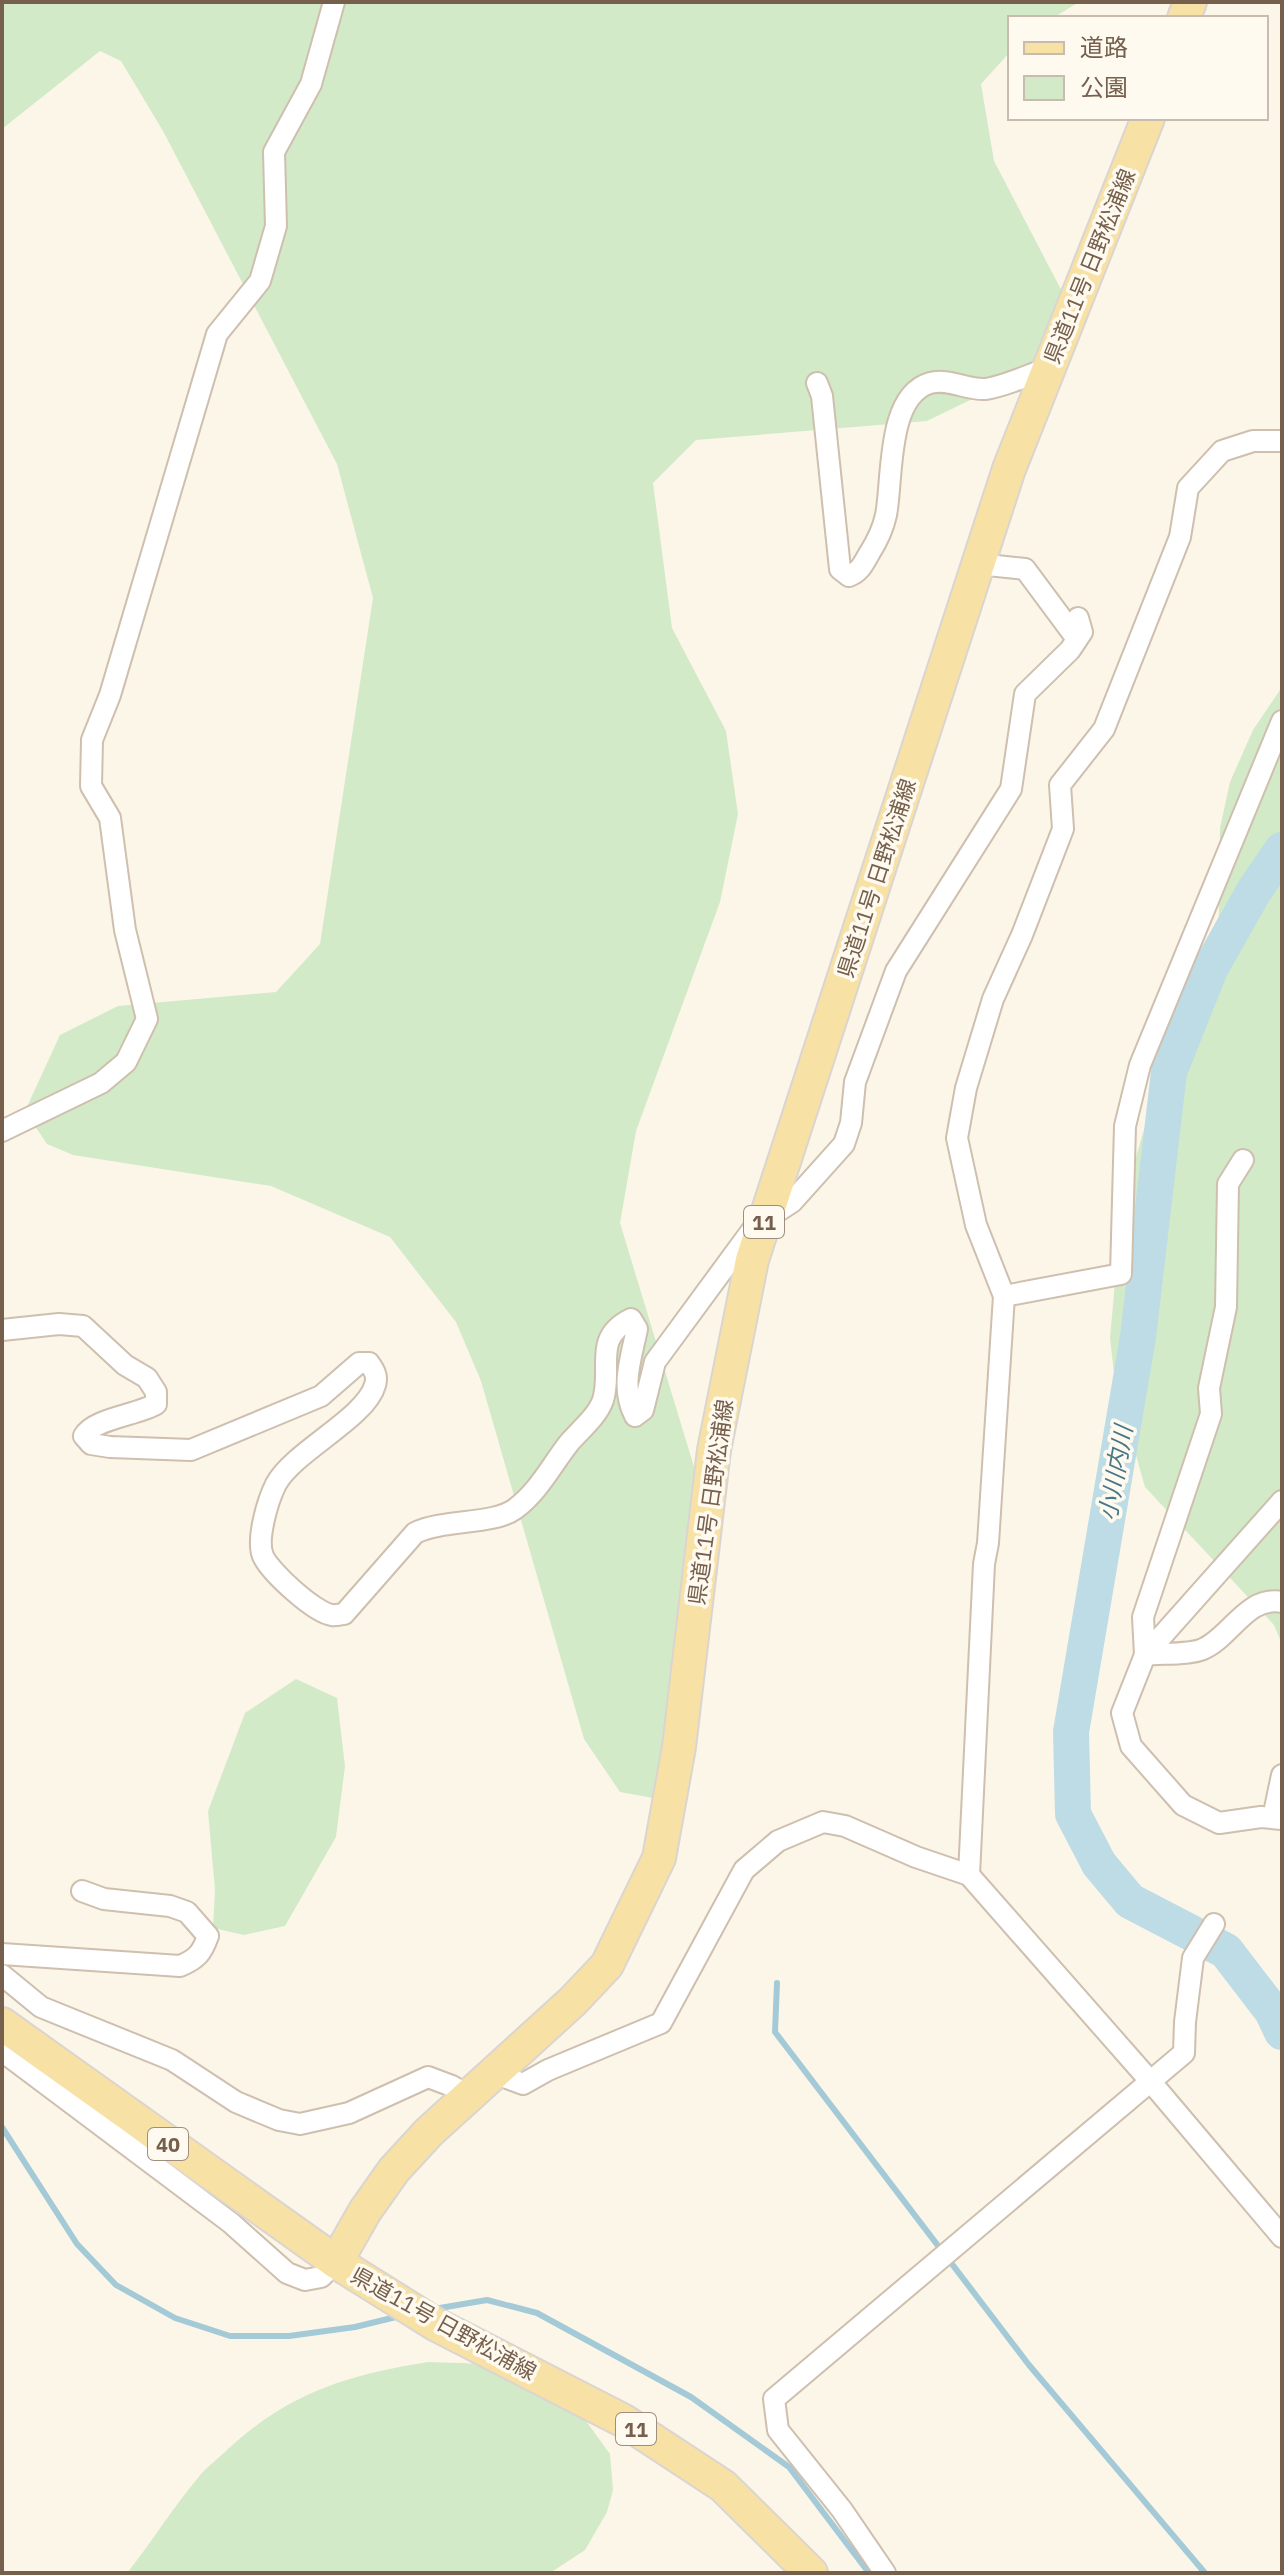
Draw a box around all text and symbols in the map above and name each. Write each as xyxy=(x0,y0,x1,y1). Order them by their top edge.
legend xyxy=(1008,16,1268,120)
text: 道路 xyxy=(1080,31,1128,63)
text: 公園 xyxy=(1080,71,1128,103)
street label: 県道11号 日野松浦線 xyxy=(1037,164,1141,368)
street label: 県道11号 日野松浦線 xyxy=(830,775,922,981)
road number: 11 xyxy=(744,1206,784,1238)
street label: 県道11号 日野松浦線 xyxy=(681,1397,739,1607)
water label: 小川内川 xyxy=(1091,1420,1140,1523)
road number: 40 xyxy=(148,2128,188,2160)
street label: 県道11号 日野松浦線 xyxy=(346,2260,542,2386)
road number: 11 xyxy=(616,2413,656,2445)

